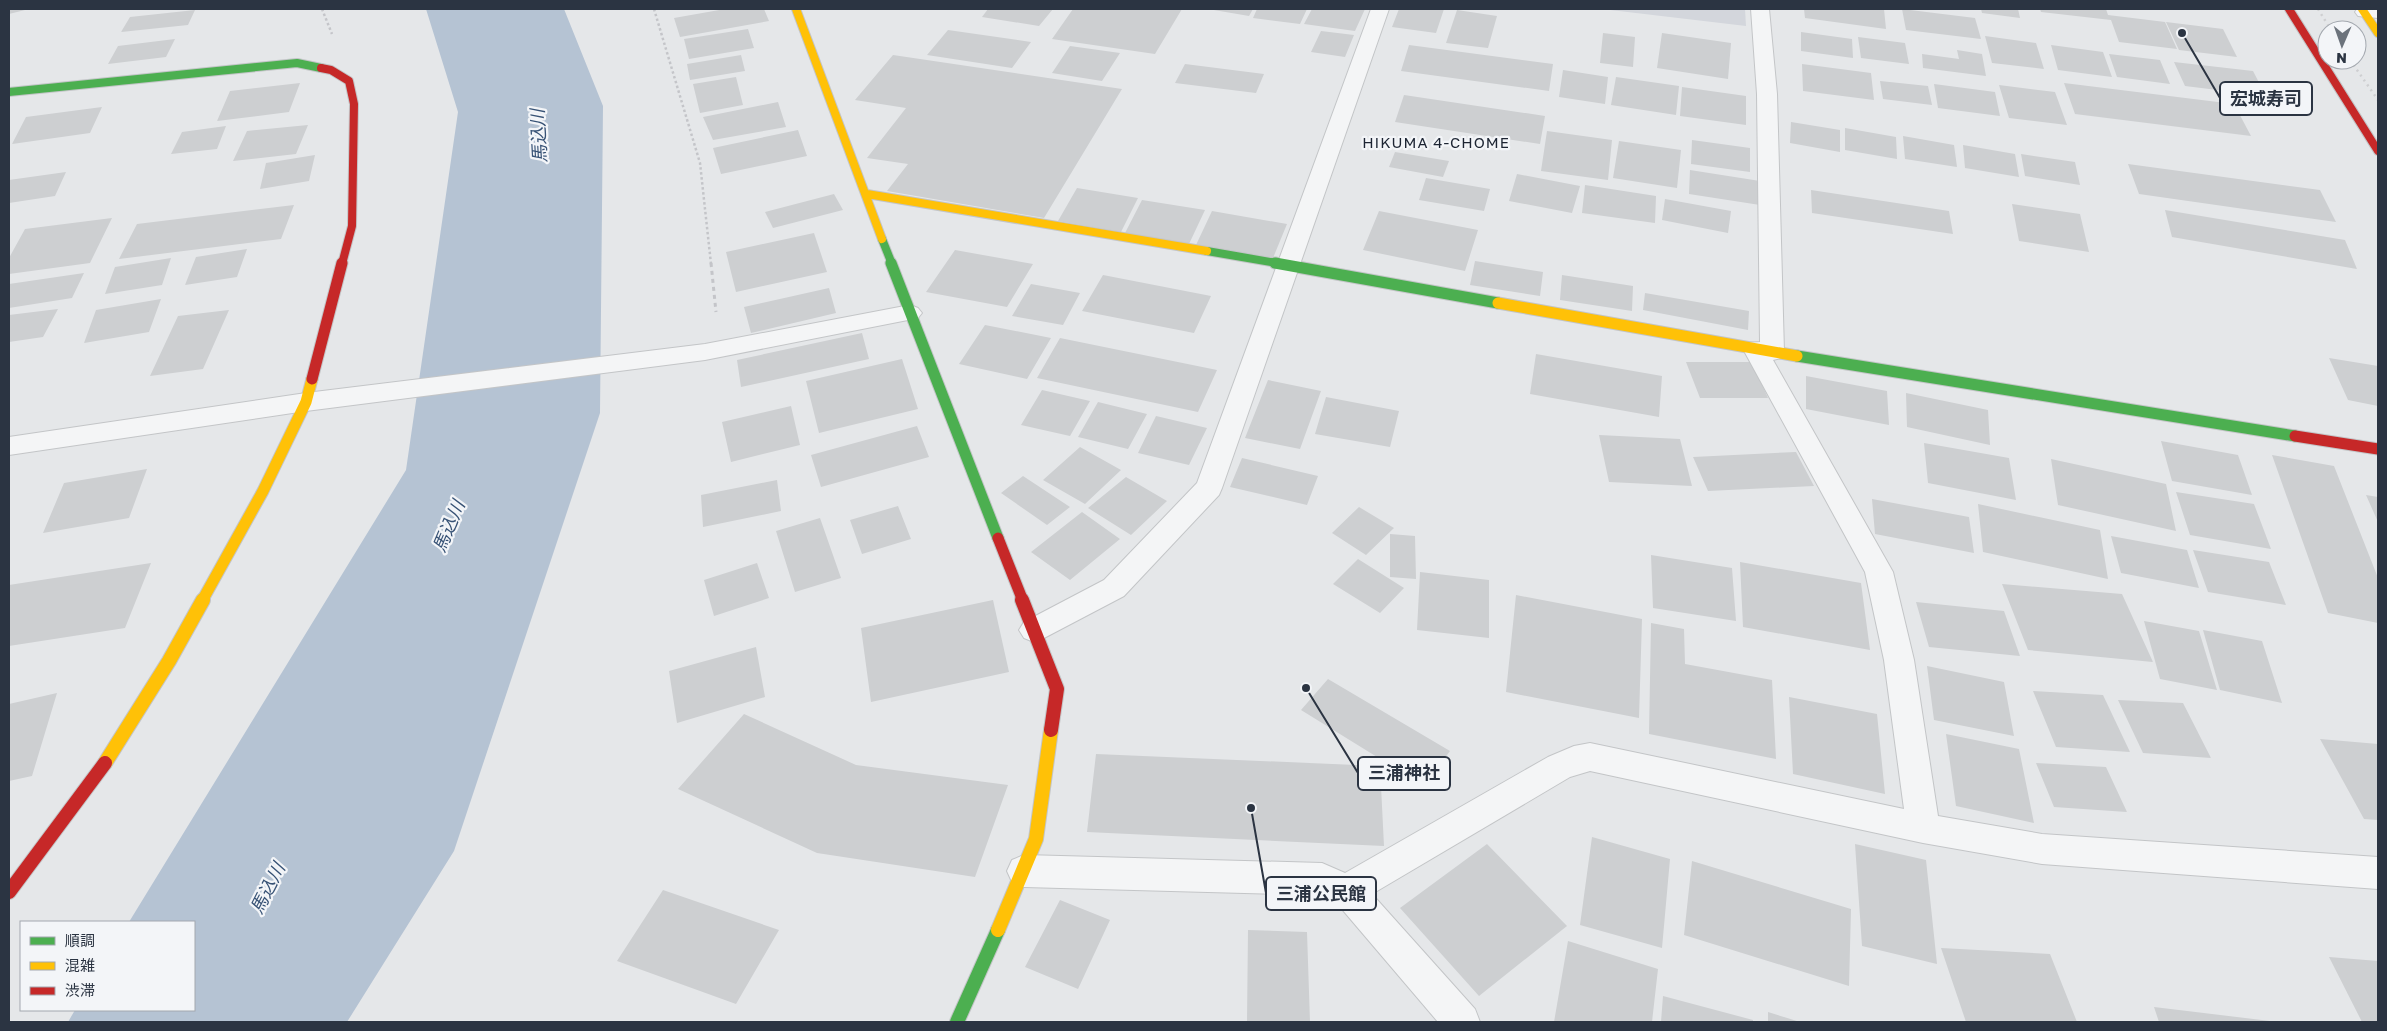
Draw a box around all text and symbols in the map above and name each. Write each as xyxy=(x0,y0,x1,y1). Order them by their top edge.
north arrow xyxy=(2317,20,2367,70)
text: N xyxy=(2336,50,2347,67)
callout: 宏城寿司 xyxy=(2220,82,2312,115)
text: 宏城寿司 xyxy=(2230,87,2302,109)
water label: 馬込川 xyxy=(525,106,550,164)
district label: HIKUMA 4-CHOME xyxy=(1362,133,1510,151)
water label: 馬込川 xyxy=(427,495,469,555)
callout: 三浦神社 xyxy=(1358,757,1450,790)
text: 三浦神社 xyxy=(1368,761,1440,783)
water label: 馬込川 xyxy=(245,857,290,917)
callout: 三浦公民館 xyxy=(1266,877,1376,910)
text: 三浦公民館 xyxy=(1276,882,1366,904)
legend xyxy=(20,921,195,1011)
text: 順調 xyxy=(65,931,95,949)
text: 混雑 xyxy=(65,956,95,974)
text: 渋滞 xyxy=(65,981,95,999)

